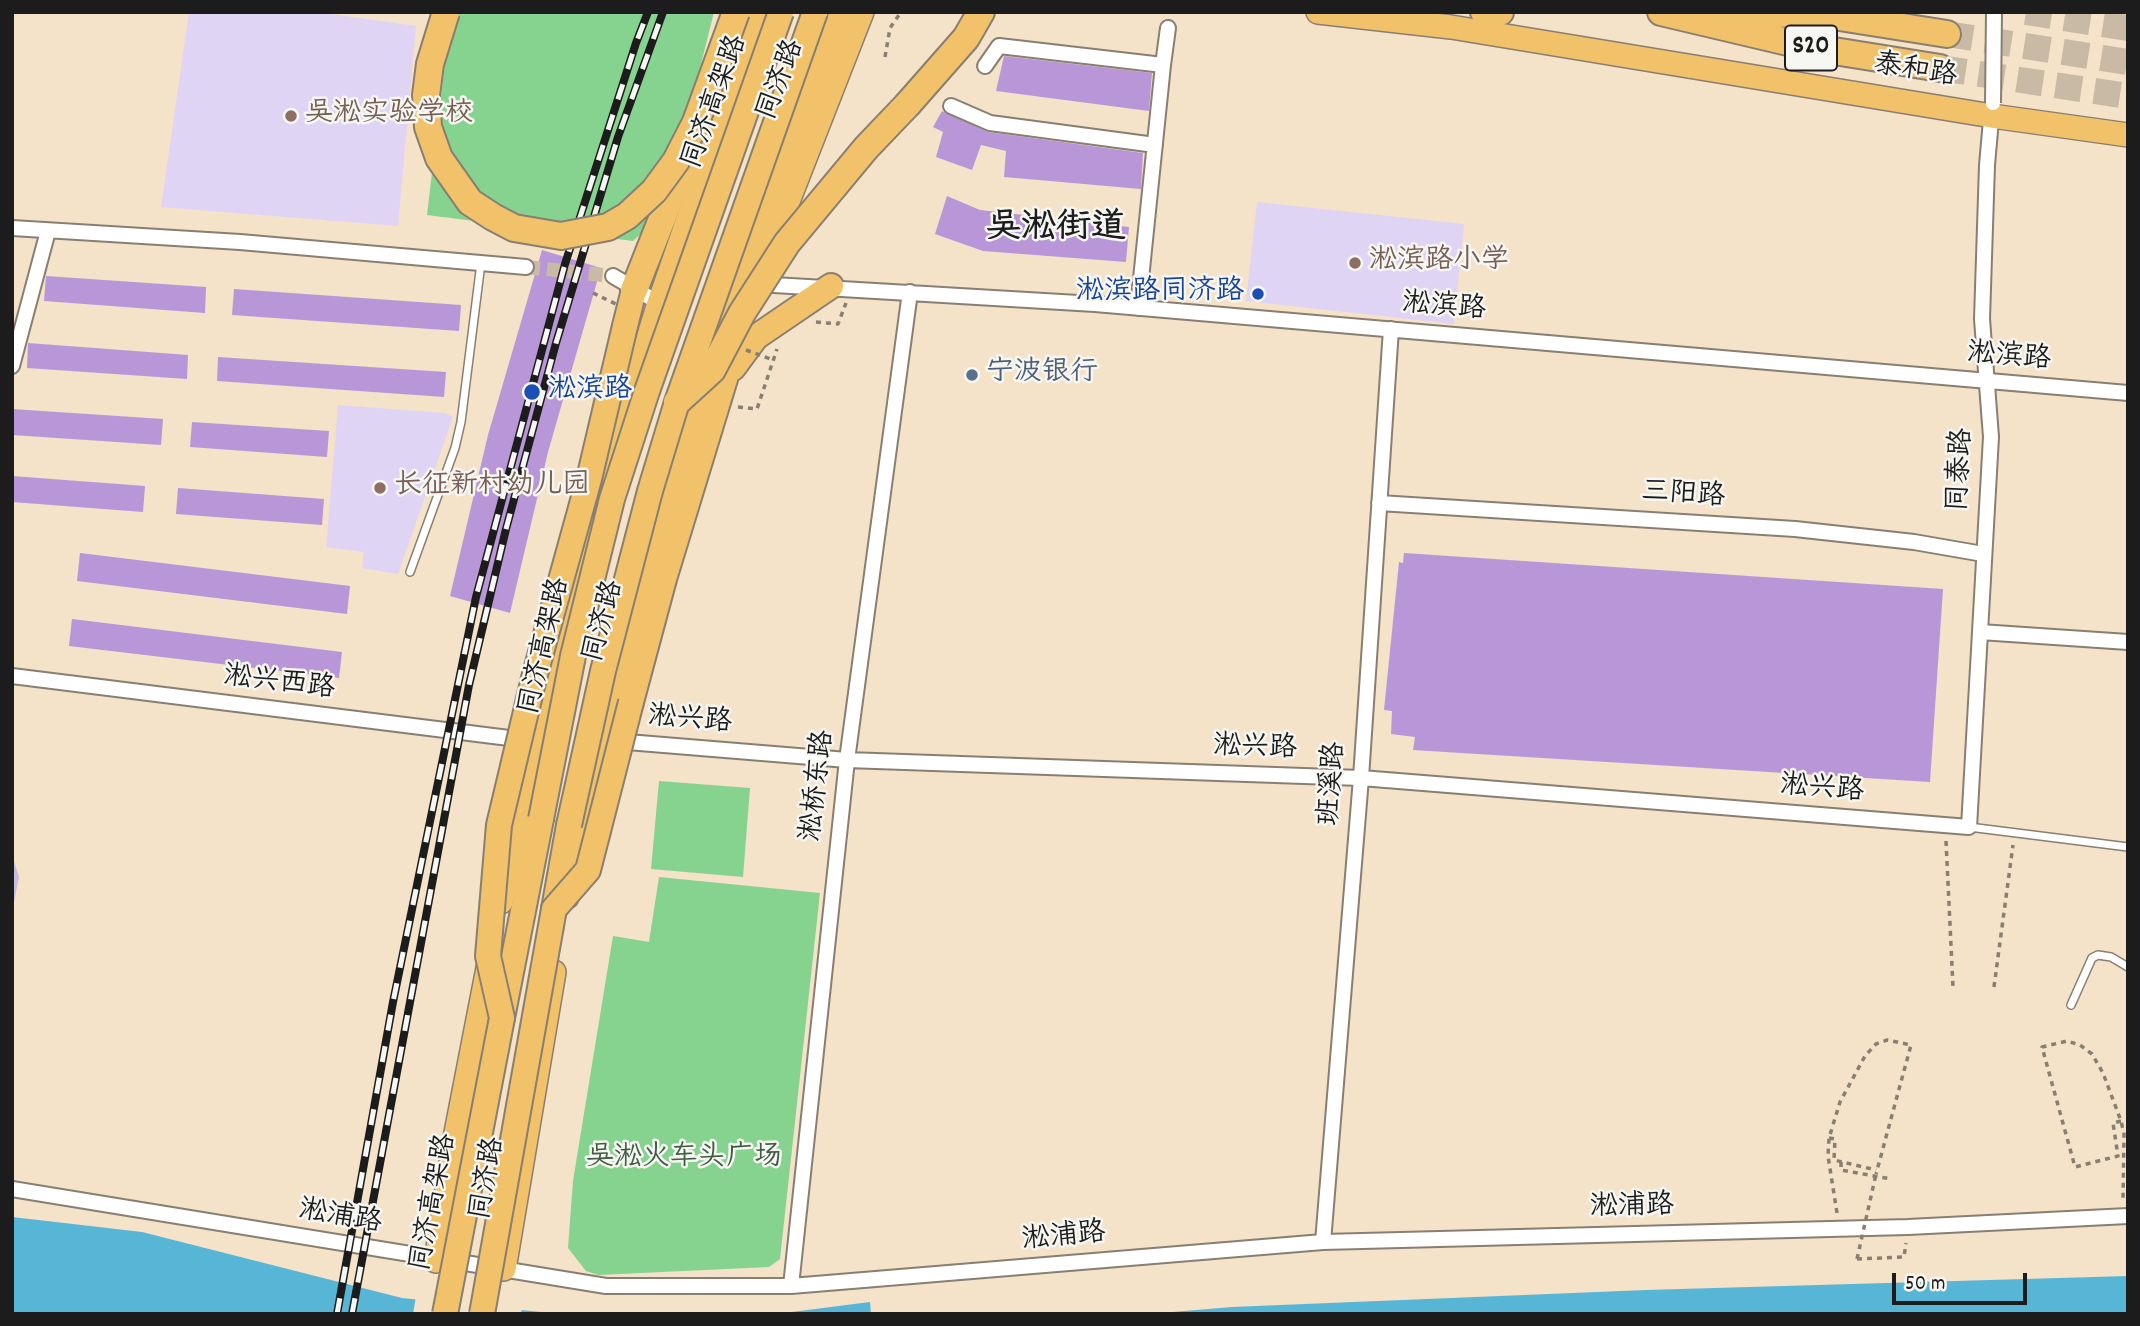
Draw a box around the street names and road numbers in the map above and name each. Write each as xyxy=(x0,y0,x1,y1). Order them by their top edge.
road number: S20 xyxy=(1785,25,1837,70)
street label: 同济高架路 xyxy=(677,31,757,175)
street label: 同济路 xyxy=(752,36,814,126)
street label: 泰和路 xyxy=(1871,50,1959,96)
street label: 淞滨路 xyxy=(1401,289,1487,329)
street label: 淞滨路 xyxy=(1966,339,2052,379)
street label: 同泰路 xyxy=(1944,427,1982,513)
street label: 三阳路 xyxy=(1640,477,1726,517)
street label: 同济高架路 xyxy=(515,575,579,719)
street label: 同济路 xyxy=(579,577,633,667)
street label: 淞兴西路 xyxy=(221,662,337,708)
street label: 淞兴路 xyxy=(647,702,733,742)
street label: 淞桥东路 xyxy=(797,728,843,844)
street label: 淞兴路 xyxy=(1212,732,1298,768)
street label: 班溪路 xyxy=(1315,741,1355,827)
street label: 淞兴路 xyxy=(1779,771,1865,811)
street label: 同济高架路 xyxy=(406,1131,466,1275)
street label: 同济路 xyxy=(466,1135,514,1223)
street label: 淞浦路 xyxy=(1590,1191,1674,1227)
street label: 淞浦路 xyxy=(296,1195,384,1243)
street label: 淞浦路 xyxy=(1021,1219,1107,1259)

